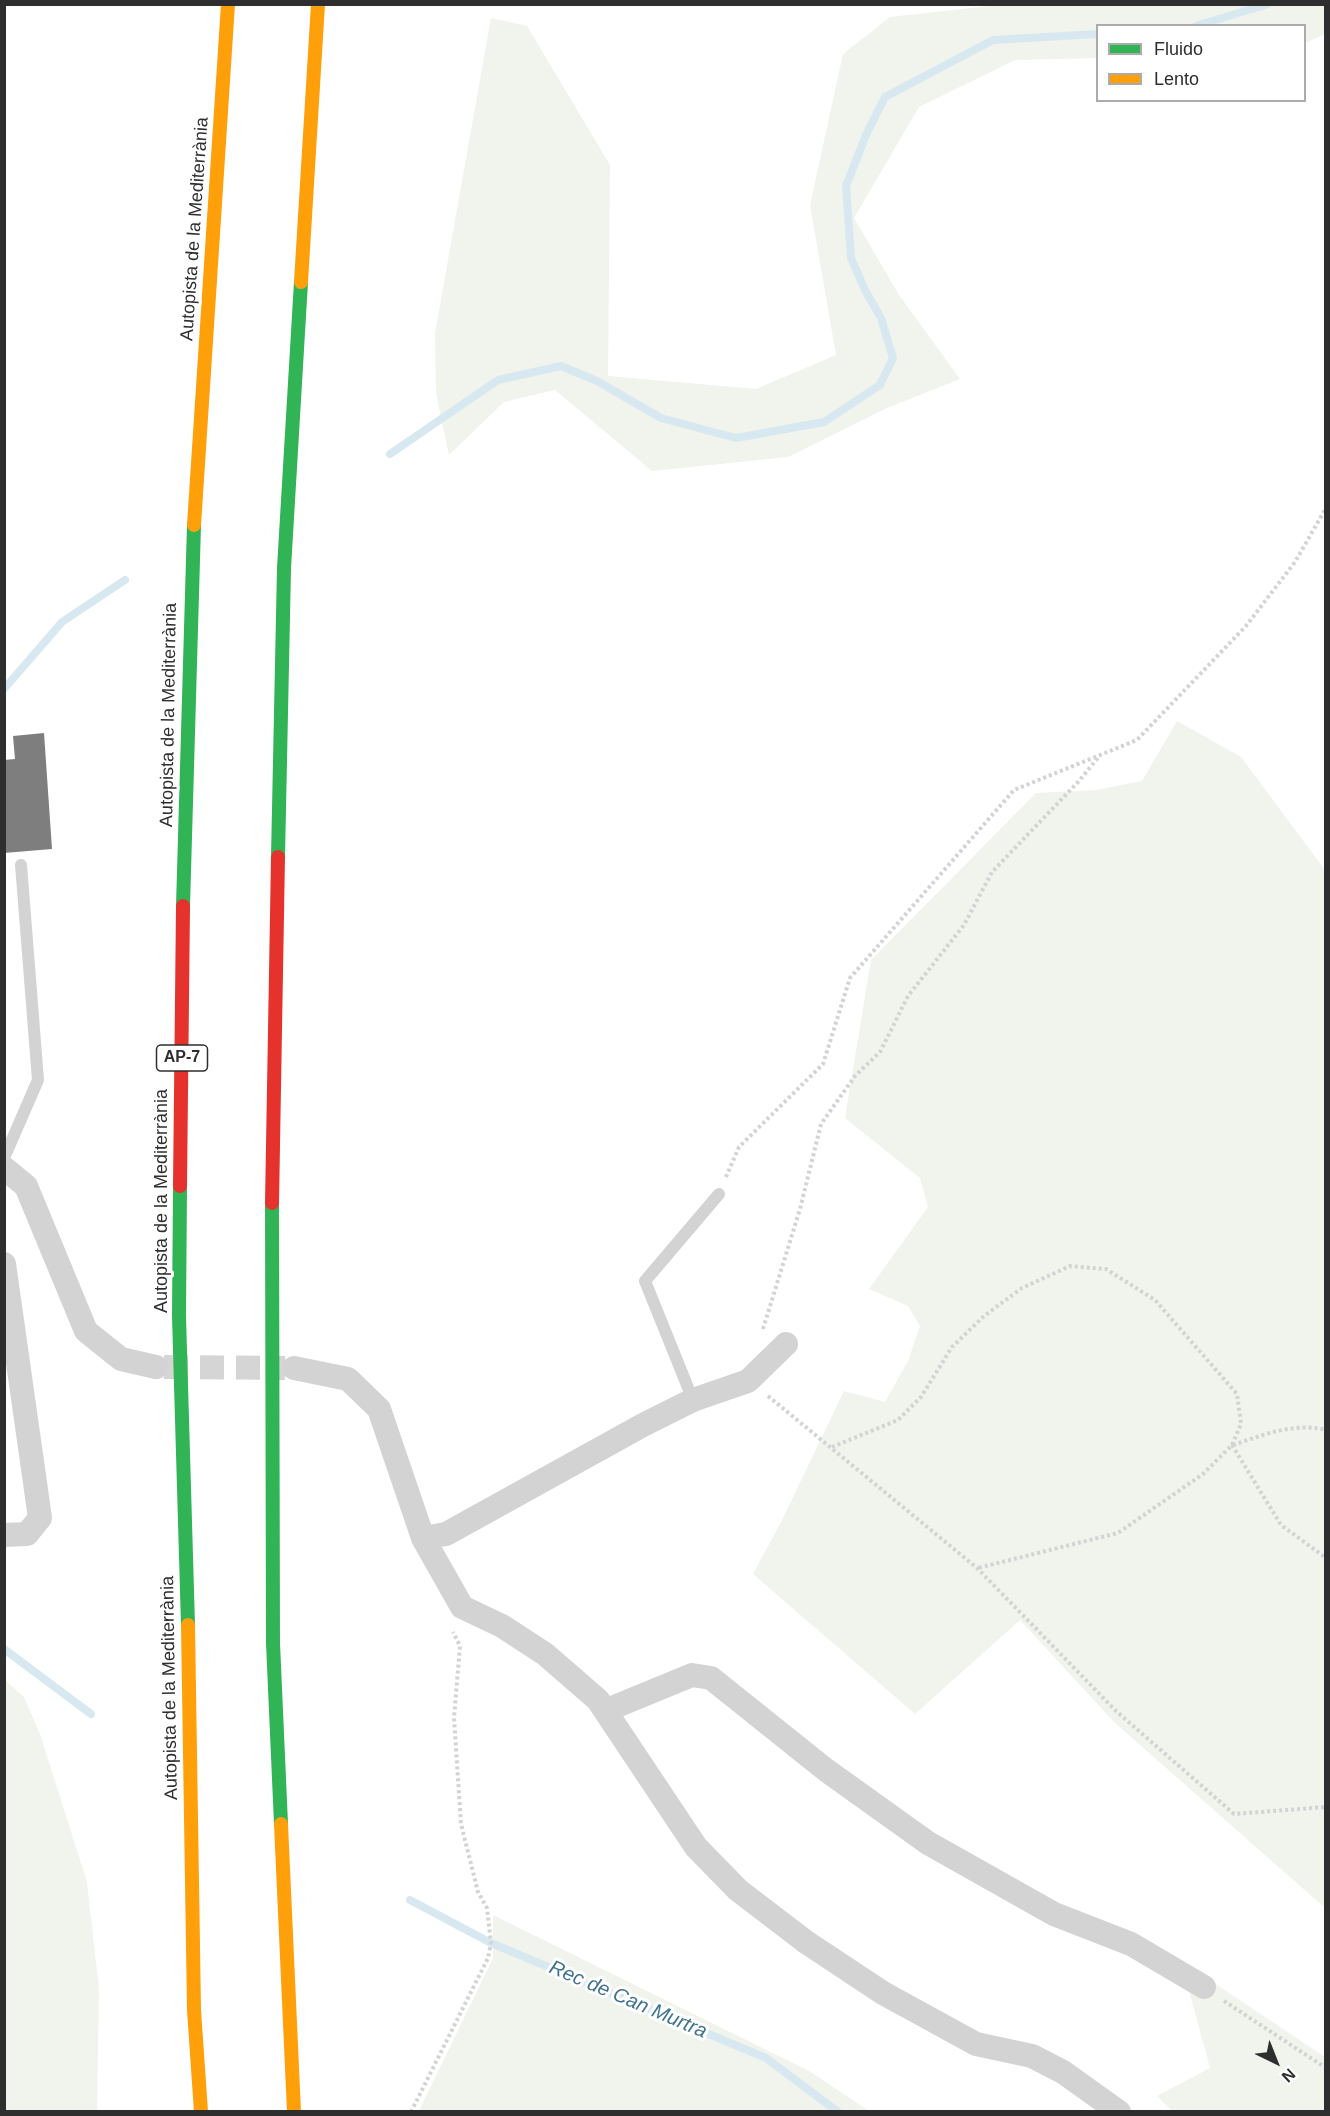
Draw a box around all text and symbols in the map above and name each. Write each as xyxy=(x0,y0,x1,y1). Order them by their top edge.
legend xyxy=(1096,24,1306,102)
text: Fluido xyxy=(1154,39,1203,59)
text: Lento xyxy=(1154,69,1199,89)
street label: Autopista de la Mediterrània xyxy=(176,116,214,342)
street label: Autopista de la Mediterrània xyxy=(156,603,182,827)
road number: AP-7 xyxy=(156,1045,207,1071)
street label: Autopista de la Mediterrània xyxy=(151,1089,173,1313)
street label: Autopista de la Mediterrània xyxy=(157,1576,183,1800)
water label: Rec de Can Murtra xyxy=(546,1956,710,2044)
north arrow xyxy=(1246,2032,1306,2092)
text: N xyxy=(1279,2065,1299,2086)

